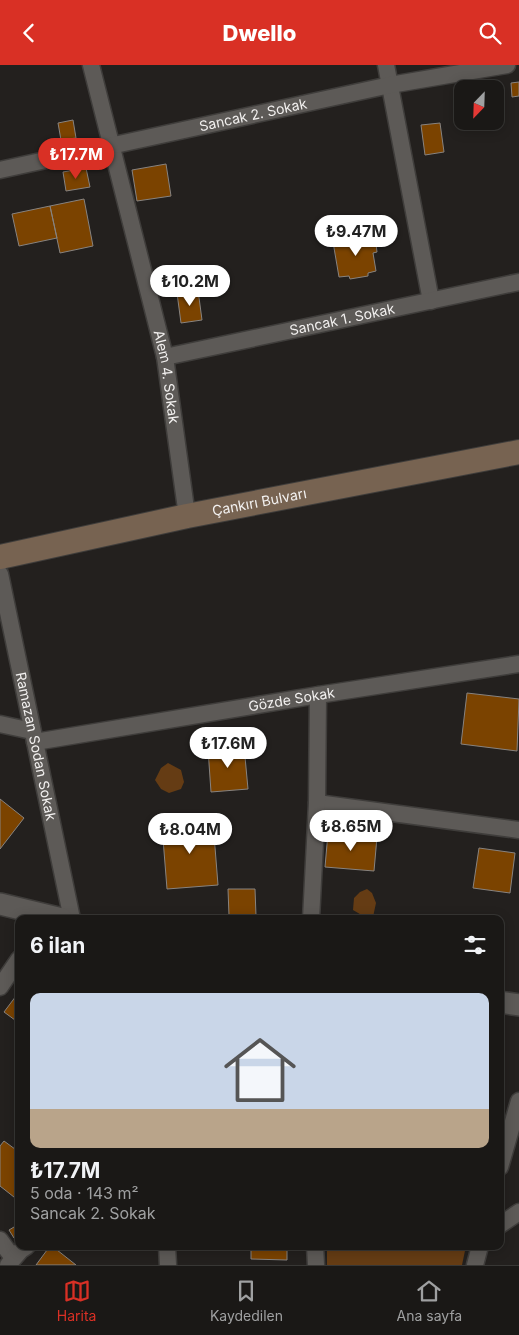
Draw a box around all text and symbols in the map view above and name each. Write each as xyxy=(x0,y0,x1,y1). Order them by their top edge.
icon: back xyxy=(15,19,43,47)
icon: search xyxy=(476,19,504,47)
text: Dwello xyxy=(223,20,296,46)
north arrow xyxy=(454,80,504,130)
map controls xyxy=(454,80,504,130)
street label: Sancak 2. Sokak xyxy=(197,94,309,134)
pin: ₺17.7M xyxy=(35,137,117,180)
text: ₺17.7M xyxy=(49,144,103,164)
pin: ₺9.47M xyxy=(315,215,397,257)
text: ₺9.47M xyxy=(326,221,386,241)
pin: ₺10.2M xyxy=(149,265,231,307)
text: ₺10.2M xyxy=(161,271,219,291)
street label: Sancak 1. Sokak xyxy=(288,300,396,338)
street label: Alem 4. Sokak xyxy=(150,328,183,425)
street label: Çankırı Bulvarı xyxy=(210,484,308,519)
street label: Ramazan Sodan Sokak xyxy=(13,670,60,822)
street label: Gözde Sokak xyxy=(247,683,336,714)
pin: ₺17.6M xyxy=(187,727,269,769)
text: ₺17.6M xyxy=(201,733,255,753)
pin: ₺8.65M xyxy=(310,809,392,852)
pin: ₺8.04M xyxy=(149,813,231,855)
text: ₺8.65M xyxy=(321,816,381,836)
text: ₺8.04M xyxy=(159,819,221,839)
icon: filters xyxy=(461,931,489,959)
text: 6 ilan xyxy=(30,933,85,958)
icon: home xyxy=(215,1025,305,1115)
text: ₺17.7M xyxy=(30,1158,100,1183)
text: 5 oda · 143 m² xyxy=(30,1183,139,1203)
text: Sancak 2. Sokak xyxy=(30,1203,156,1223)
tab: Harita xyxy=(57,1277,96,1324)
tab: Kaydedilen xyxy=(210,1277,283,1324)
tab: Ana sayfa xyxy=(397,1277,462,1324)

